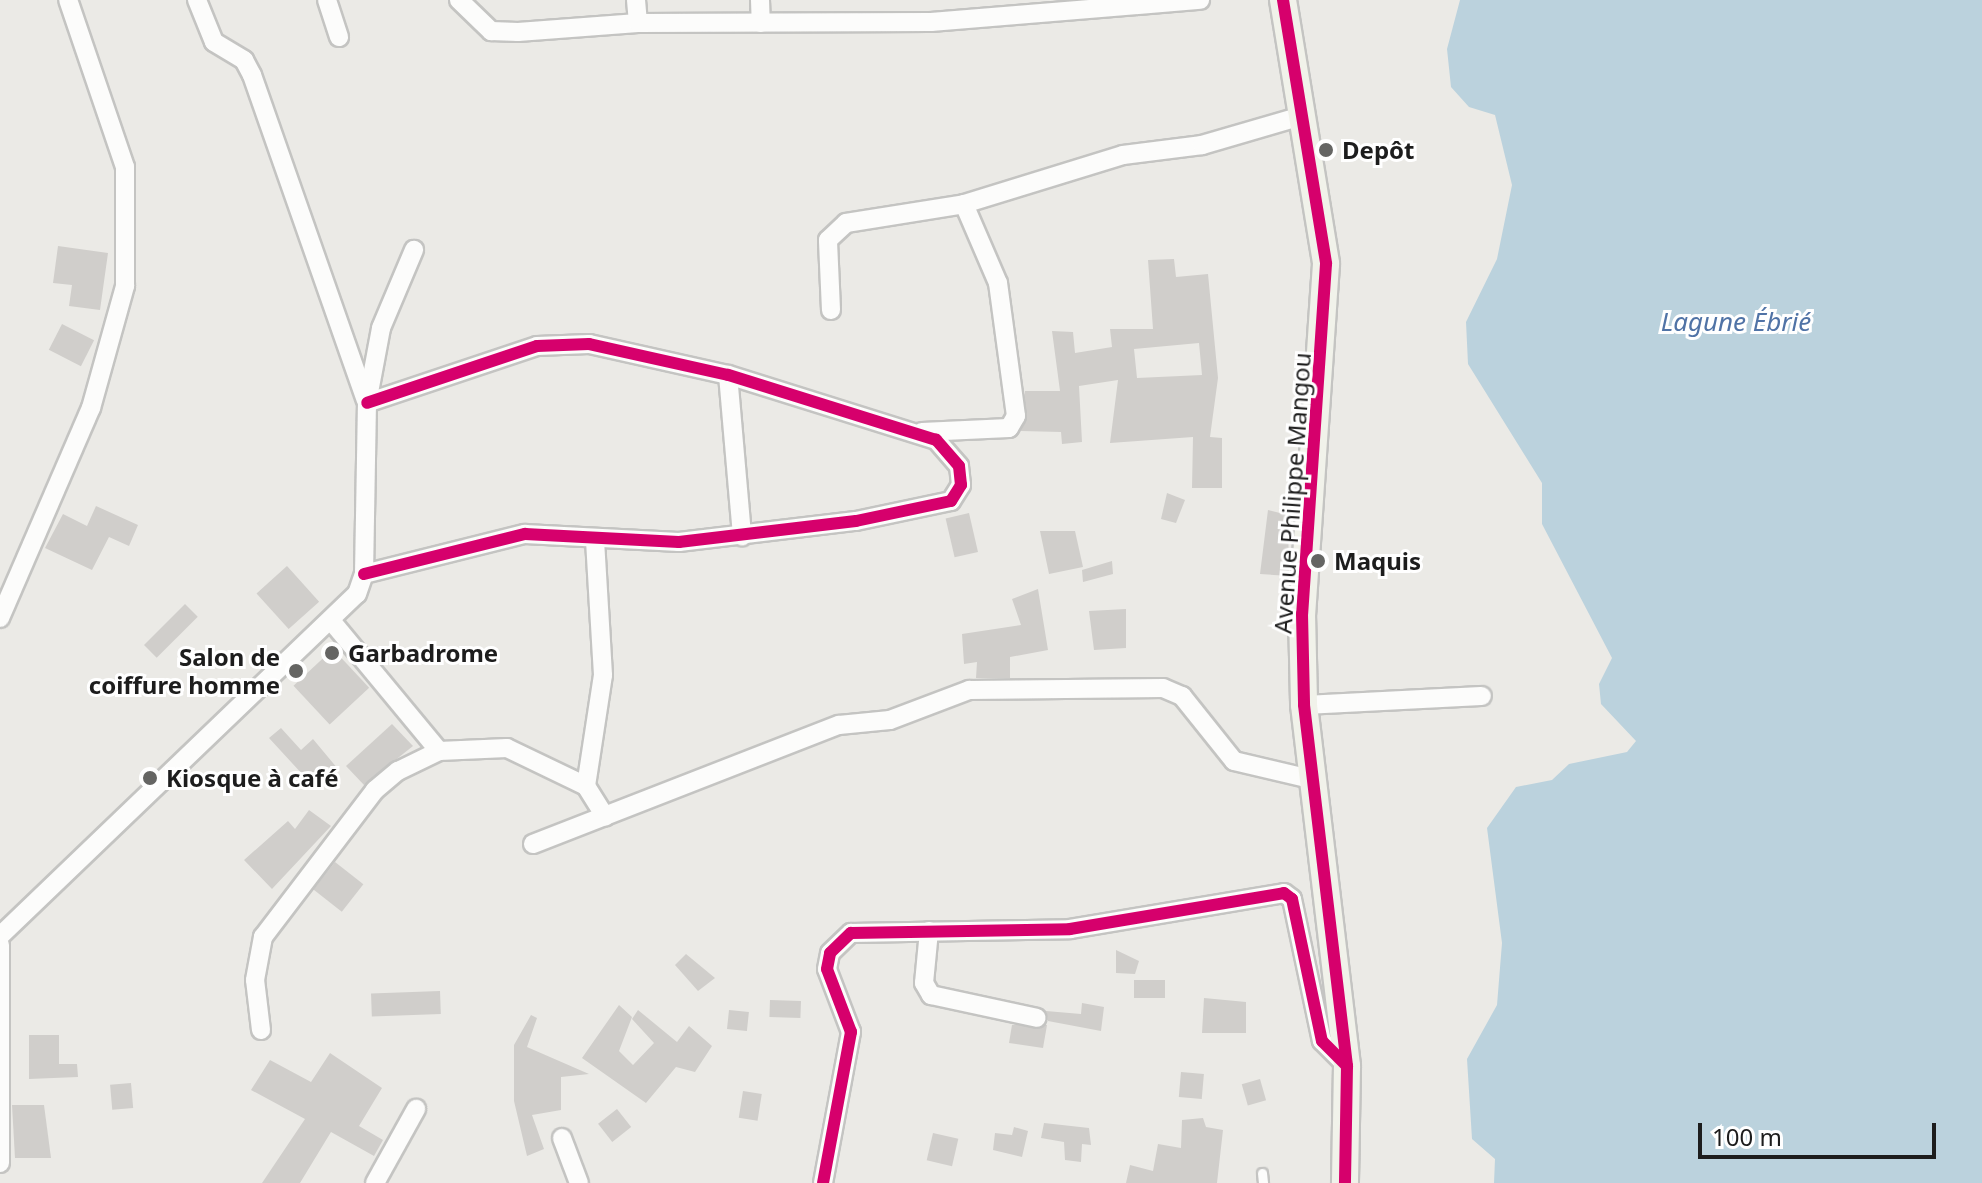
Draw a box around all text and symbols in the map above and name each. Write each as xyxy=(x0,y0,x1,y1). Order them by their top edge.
place label: Depôt xyxy=(1342,136,1414,164)
marker: Depôt xyxy=(1317,141,1335,159)
water label: Lagune Ébrié xyxy=(1661,306,1811,338)
street label: Avenue Philippe Mangou xyxy=(1268,351,1316,635)
place label: Maquis xyxy=(1334,547,1421,575)
marker: Maquis xyxy=(1309,552,1327,570)
place label: Garbadrome xyxy=(348,639,498,667)
place label: Salon de coiffure homme xyxy=(89,643,280,699)
marker: Garbadrome xyxy=(323,644,341,662)
marker: Salon de coiffure homme xyxy=(287,662,305,680)
place label: Kiosque à café xyxy=(166,764,338,792)
marker: Kiosque à café xyxy=(141,769,159,787)
scale bar xyxy=(1702,1107,1940,1157)
text: 100 m xyxy=(1712,1120,1782,1153)

